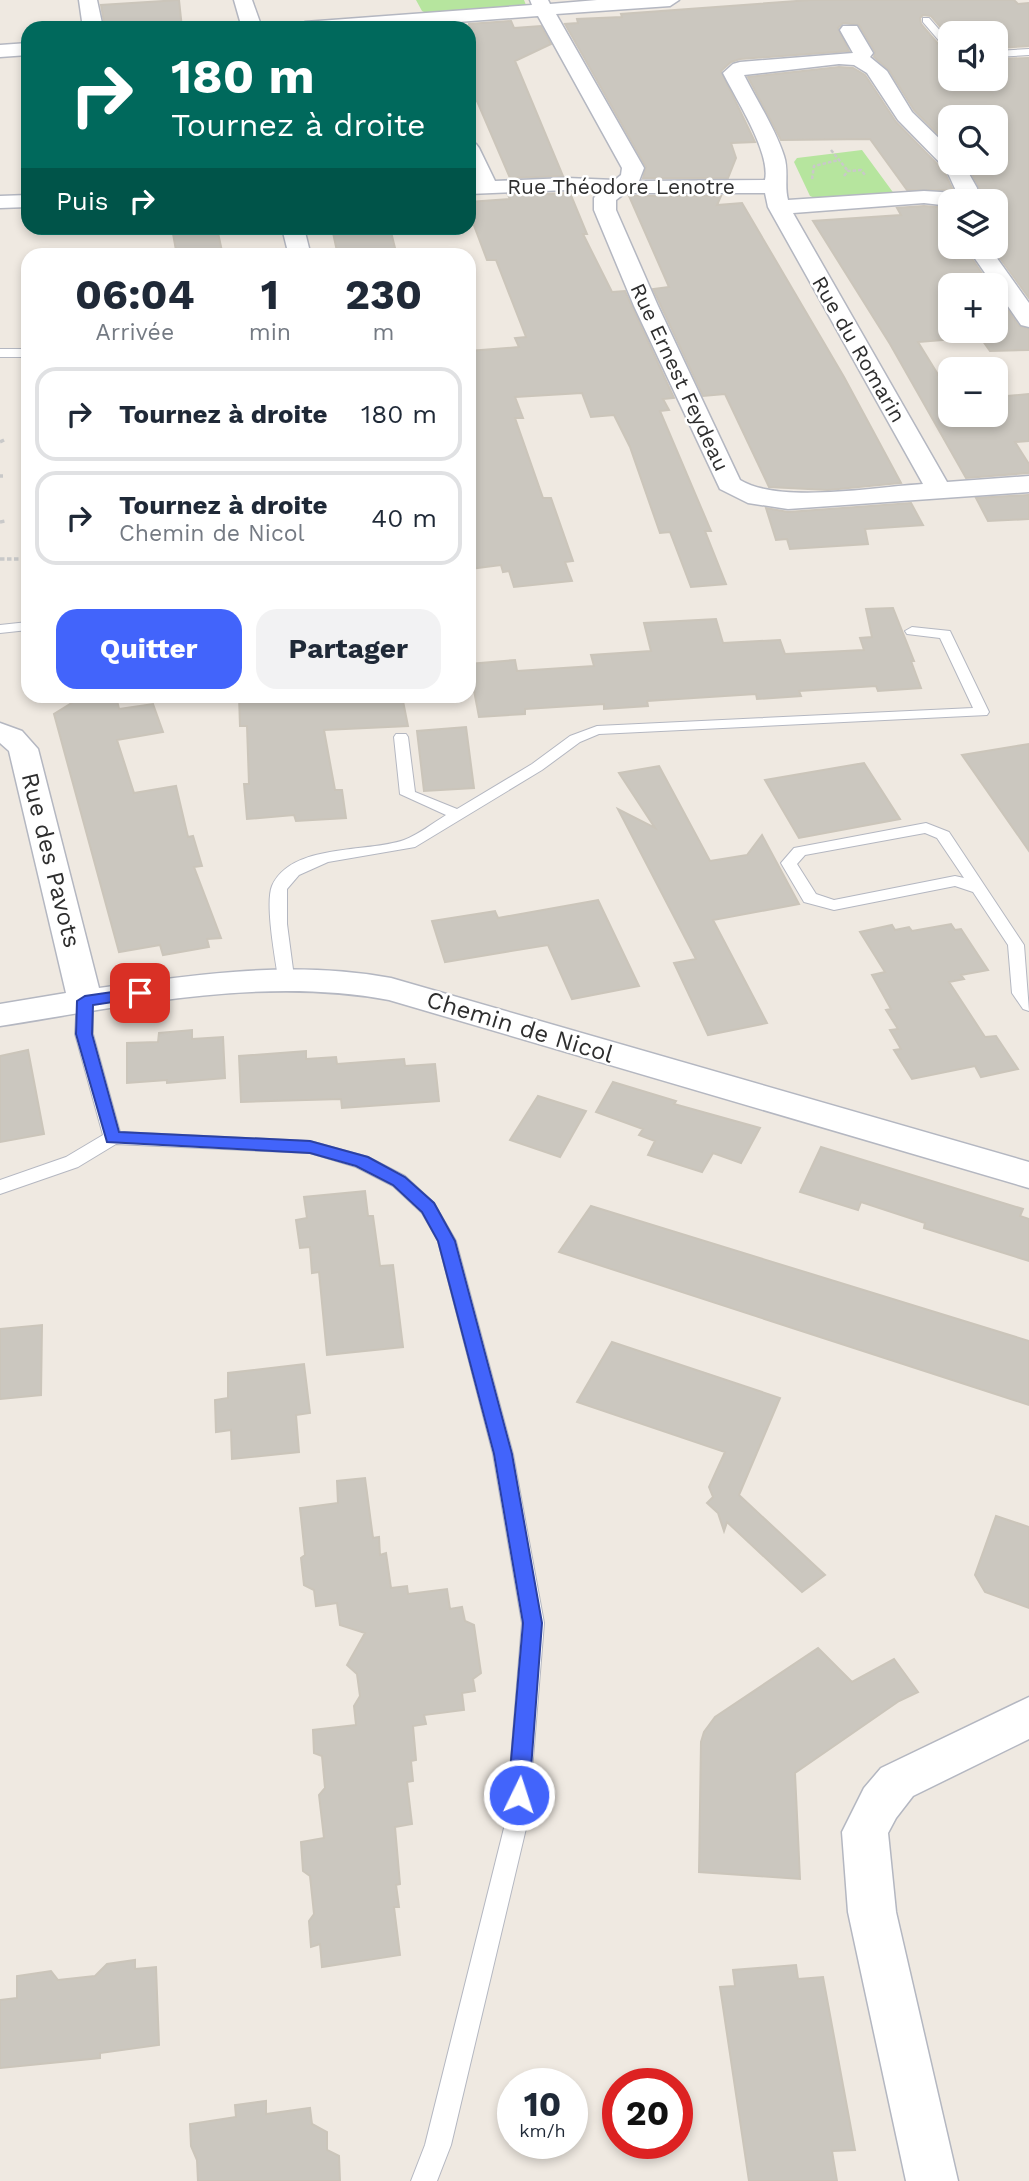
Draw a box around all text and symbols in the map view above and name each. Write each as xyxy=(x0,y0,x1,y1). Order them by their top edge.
map controls xyxy=(938,21,1008,427)
button: sound xyxy=(938,21,1008,91)
text: 180 m xyxy=(171,47,315,105)
icon: right xyxy=(56,49,147,140)
button: search xyxy=(938,105,1008,175)
text: Tournez à droite xyxy=(171,106,426,144)
street label: Rue Théodore Lenotre xyxy=(507,174,735,199)
icon: right xyxy=(123,182,161,220)
text: Puis xyxy=(56,186,109,216)
button: layers xyxy=(938,189,1008,259)
text: 06:04 xyxy=(75,270,195,319)
text: 1 xyxy=(261,270,279,319)
text: 230 xyxy=(345,270,422,319)
street label: Rue du Romarin xyxy=(807,272,911,426)
button: + xyxy=(938,273,1008,343)
street label: Rue Ernest Feydeau xyxy=(625,279,735,475)
text: Arrivée xyxy=(96,319,174,346)
text: min xyxy=(249,319,291,346)
text: m xyxy=(373,319,394,346)
button: − xyxy=(938,357,1008,427)
icon: right xyxy=(60,395,98,433)
text: Tournez à droite xyxy=(119,399,328,429)
text: 180 m xyxy=(361,399,437,429)
text: Tournez à droite xyxy=(119,490,328,520)
icon: right xyxy=(60,499,98,537)
text: 40 m xyxy=(371,503,437,533)
text: Chemin de Nicol xyxy=(119,520,305,547)
button: Quitter xyxy=(56,609,242,689)
button: Partager xyxy=(256,609,441,689)
street label: Rue des Pavots xyxy=(16,770,86,950)
pin xyxy=(110,963,170,1023)
icon: arrive xyxy=(121,974,159,1012)
street label: Chemin de Nicol xyxy=(423,985,617,1069)
position arrow xyxy=(482,1758,556,1832)
speed limit sign: 20 xyxy=(602,2068,693,2159)
text: 10 xyxy=(524,2083,561,2125)
text: km/h xyxy=(519,2120,566,2141)

